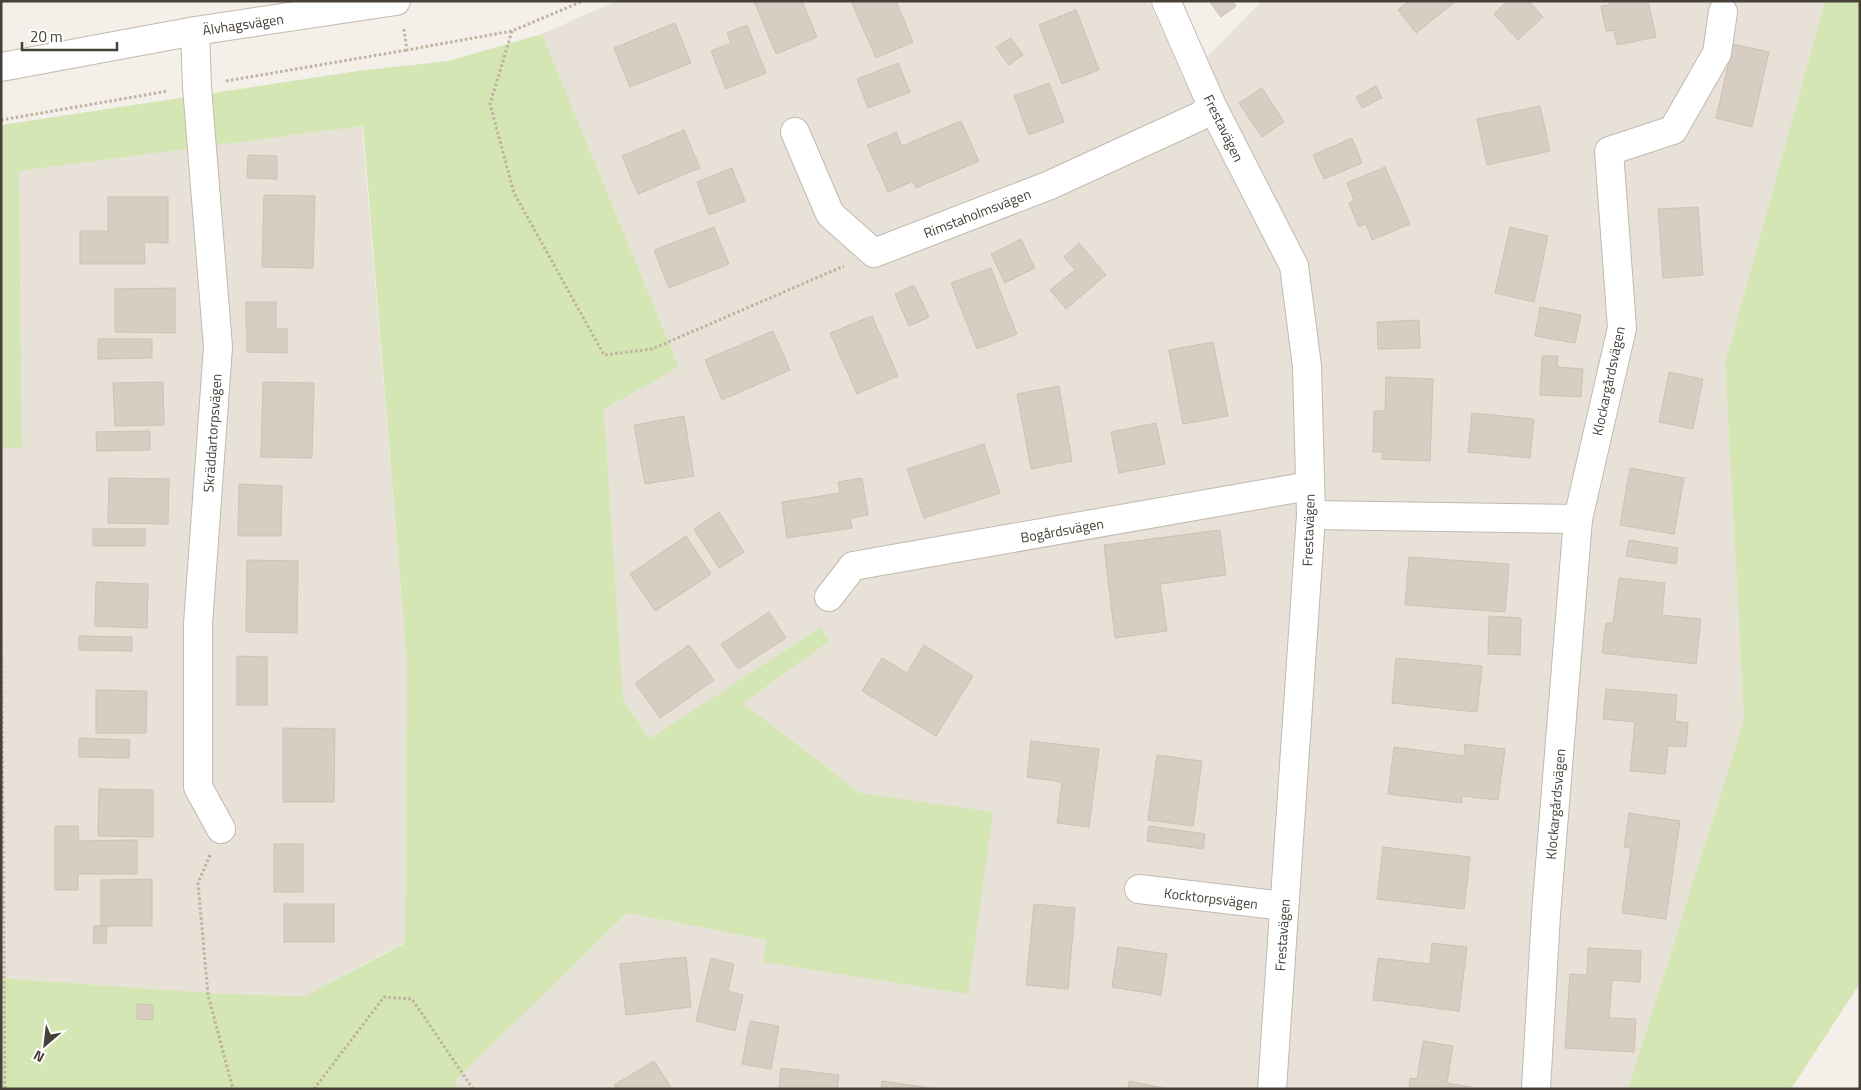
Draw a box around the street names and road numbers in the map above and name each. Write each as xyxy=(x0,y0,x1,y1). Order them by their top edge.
street label: Älvhagsvägen xyxy=(201,8,285,40)
street label: Frestavägen xyxy=(1199,91,1249,165)
street label: Rimstaholmsvägen xyxy=(920,183,1034,243)
street label: Klockargårdsvägen xyxy=(1586,324,1630,438)
street label: Skräddartorpsvägen xyxy=(197,373,227,493)
street label: Frestavägen xyxy=(1296,493,1320,567)
street label: Bogårdsvägen xyxy=(1019,512,1105,548)
street label: Klockargårdsvägen xyxy=(1540,748,1570,860)
street label: Kocktorpsvägen xyxy=(1163,882,1259,914)
street label: Frestavägen xyxy=(1269,898,1295,972)

